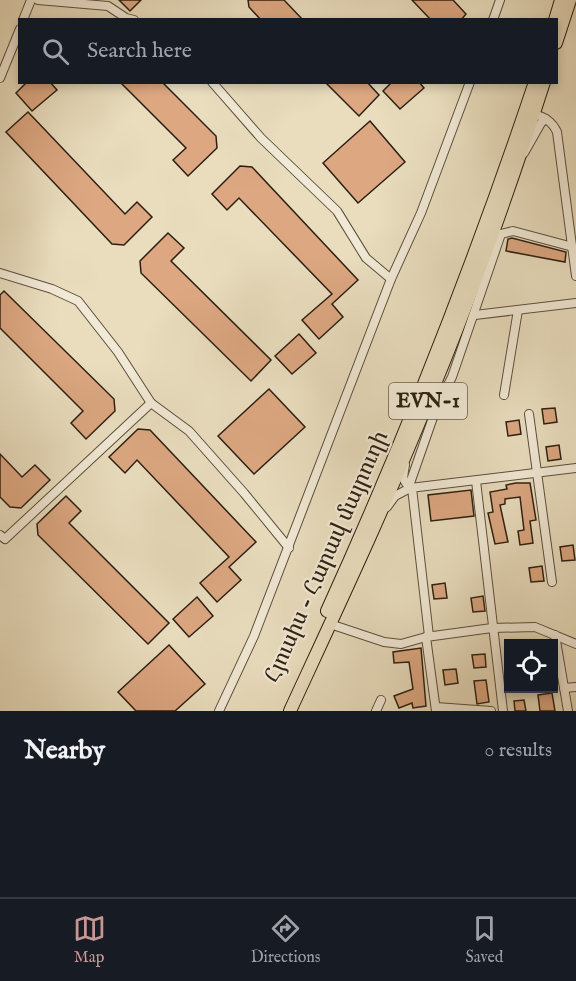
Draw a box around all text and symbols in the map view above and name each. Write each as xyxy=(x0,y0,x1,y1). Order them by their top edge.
search box xyxy=(18,18,558,84)
icon: search xyxy=(39,35,72,68)
text: Search here xyxy=(87,37,192,65)
road number: EVN-1 xyxy=(389,383,467,419)
street label: Հյուսիս - Հարավ մայրուղի xyxy=(259,427,395,687)
map controls xyxy=(504,639,558,693)
button: locate xyxy=(504,639,558,693)
text: Nearby xyxy=(24,734,105,767)
text: 0 results xyxy=(485,738,552,763)
tab: Map xyxy=(73,912,106,968)
tab: Directions xyxy=(251,912,320,968)
tab: Saved xyxy=(466,912,503,968)

